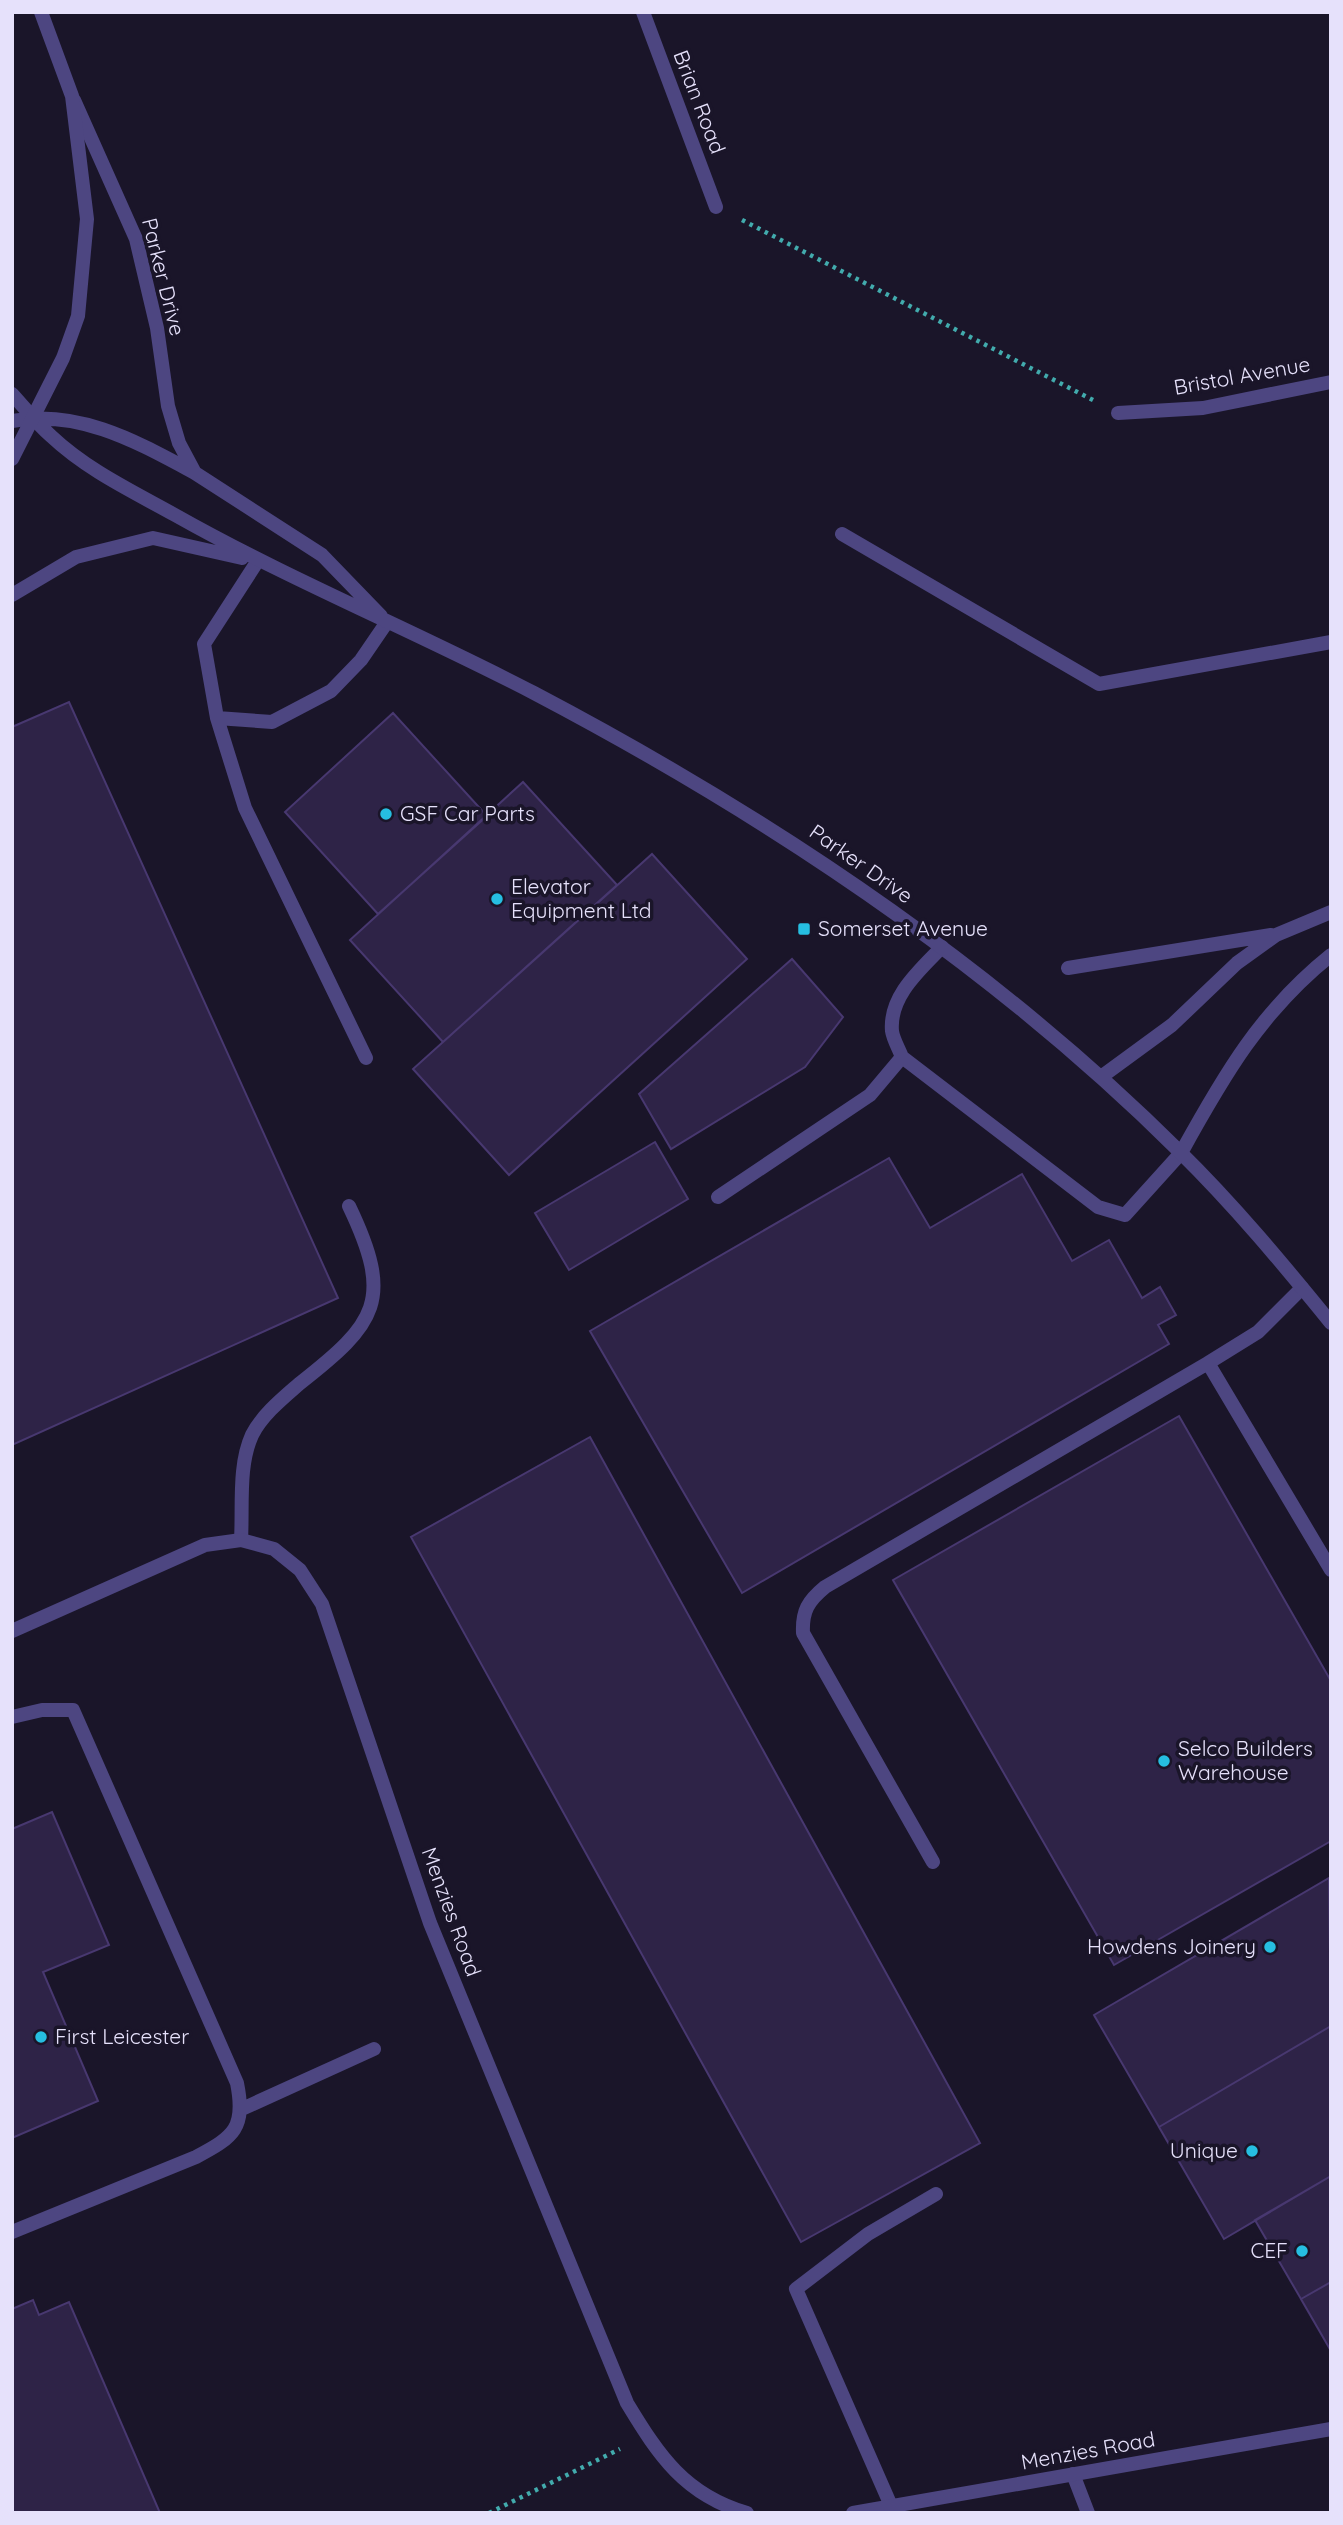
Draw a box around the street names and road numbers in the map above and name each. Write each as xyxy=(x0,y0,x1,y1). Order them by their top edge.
street label: Brian Road xyxy=(668,46,732,157)
street label: Parker Drive xyxy=(137,215,191,338)
street label: Bristol Avenue xyxy=(1172,350,1312,400)
street label: Parker Drive xyxy=(805,818,918,908)
street label: Menzies Road xyxy=(417,1844,487,1980)
street label: Menzies Road xyxy=(1019,2425,1157,2475)

